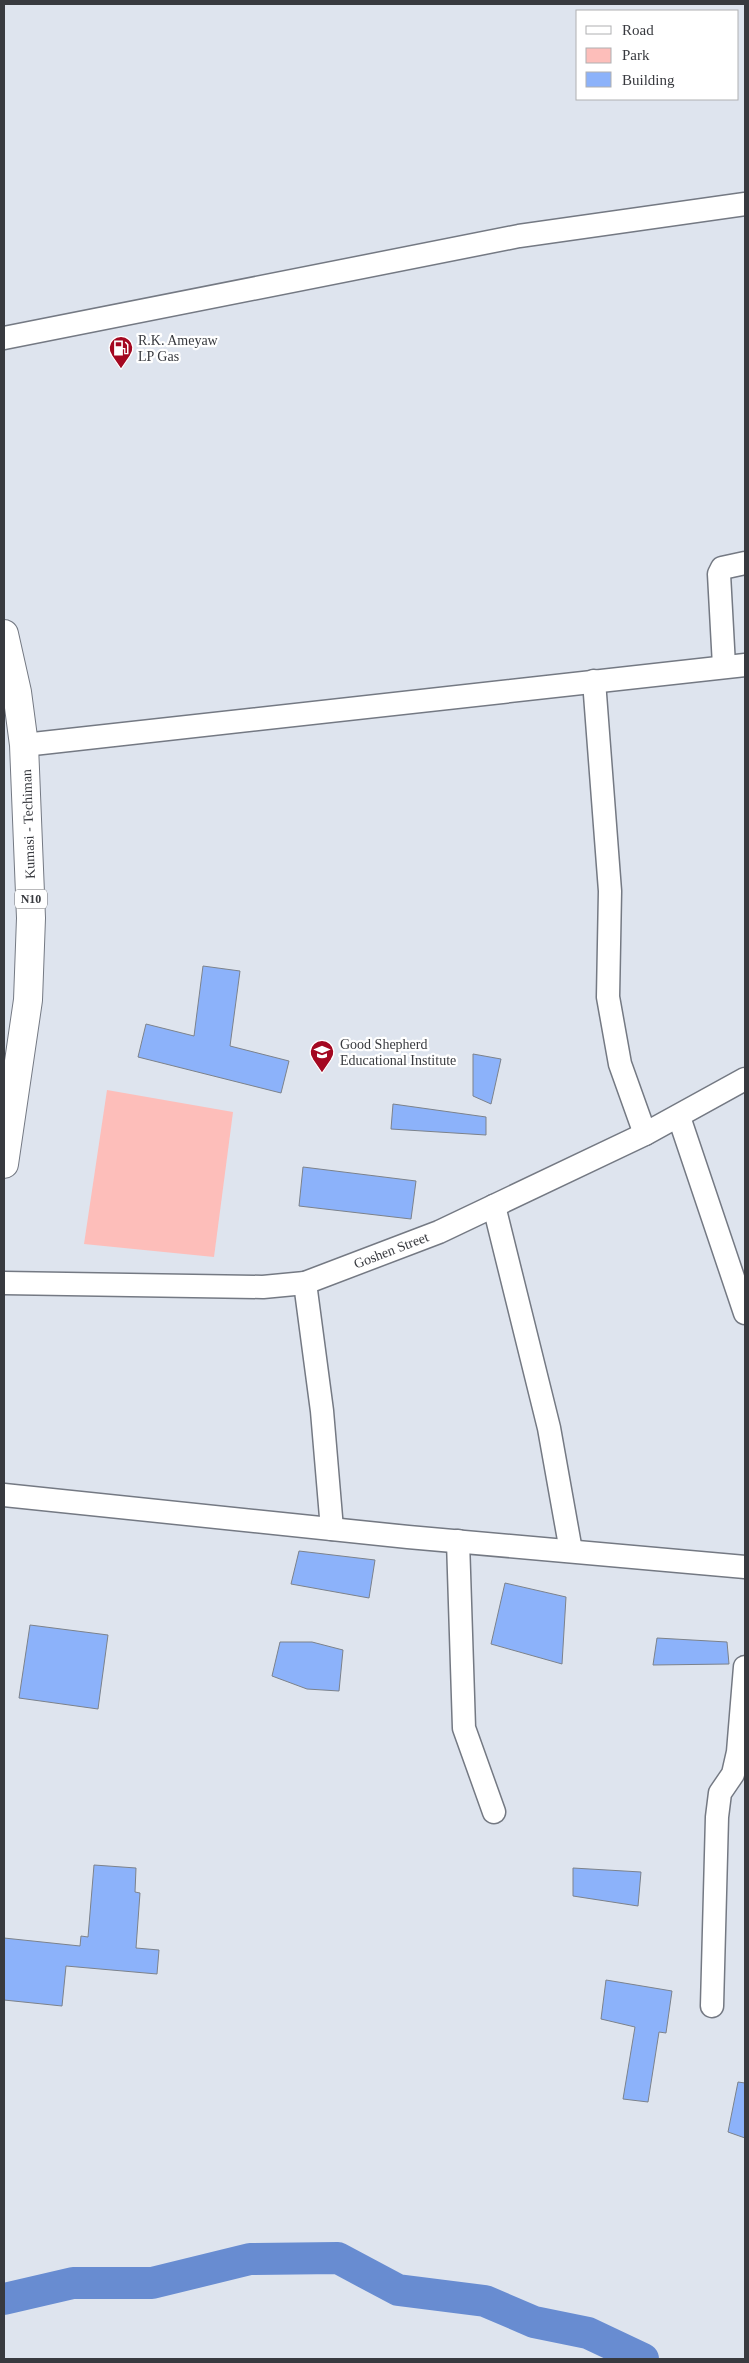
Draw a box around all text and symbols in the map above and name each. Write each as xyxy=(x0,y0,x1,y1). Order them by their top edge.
legend xyxy=(576,10,739,100)
text: Road xyxy=(622,22,654,38)
text: Park xyxy=(622,47,650,63)
text: Building xyxy=(622,72,675,88)
place label: R.K. Ameyaw LP Gas xyxy=(138,333,219,364)
fuel station icon: R.K. Ameyaw LP Gas xyxy=(108,335,134,369)
street label: Kumasi - Techiman xyxy=(19,769,38,879)
road number: N10 xyxy=(15,890,47,909)
place label: Good Shepherd Educational Institute xyxy=(340,1037,456,1068)
school or university icon: Good Shepherd Educational Institute xyxy=(309,1039,335,1073)
street label: Goshen Street xyxy=(352,1229,431,1272)

